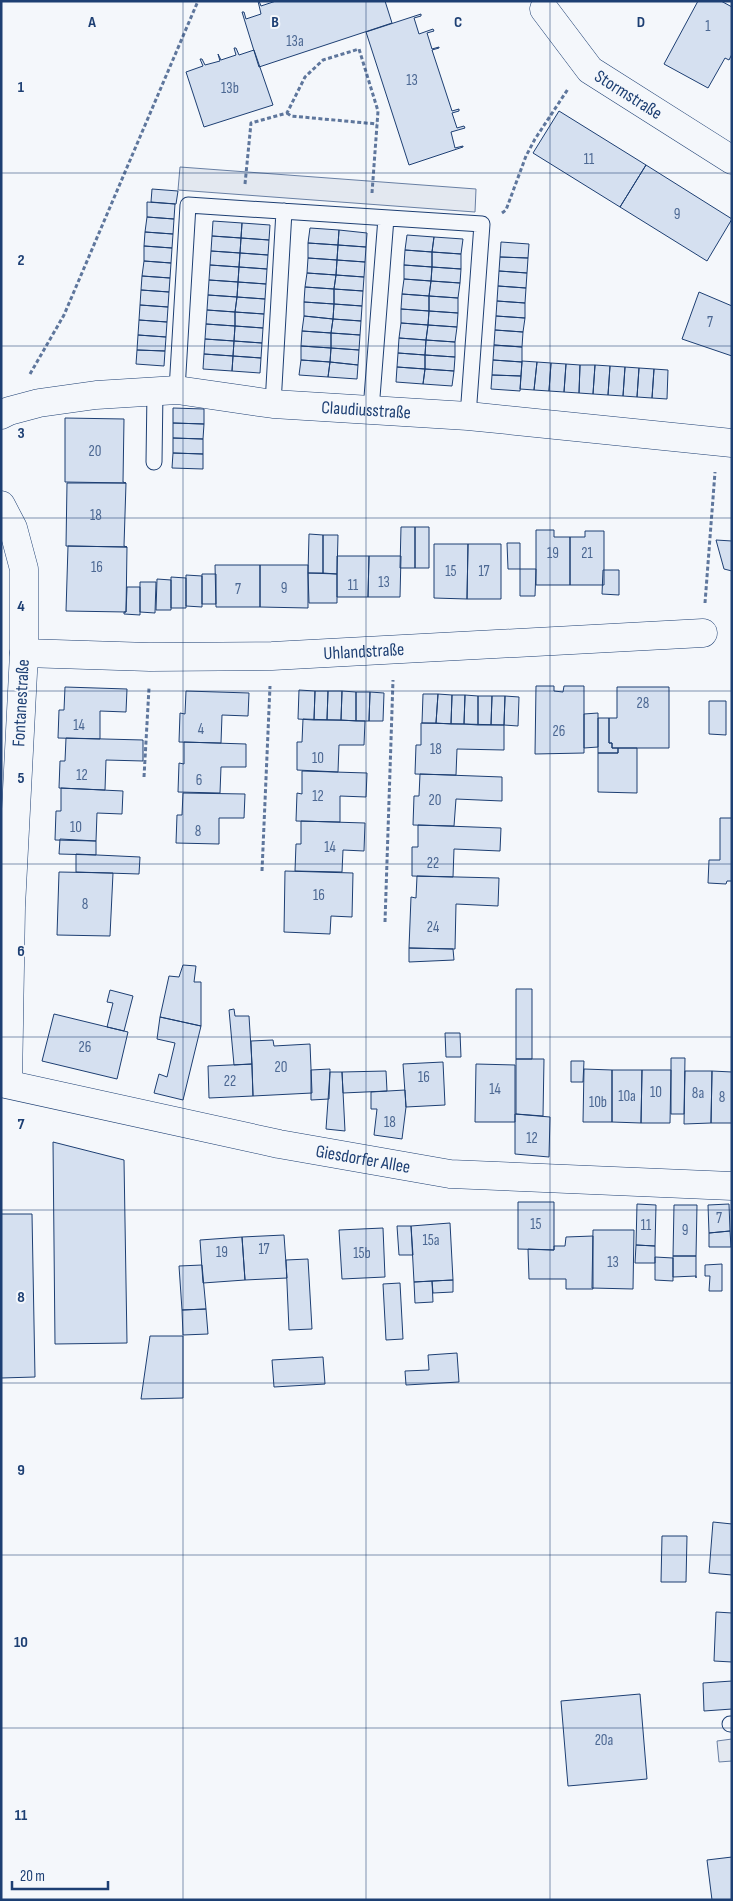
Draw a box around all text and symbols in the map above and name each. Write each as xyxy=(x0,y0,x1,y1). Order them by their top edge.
text: A xyxy=(87,13,96,32)
text: B xyxy=(271,13,279,32)
text: C xyxy=(454,13,462,32)
text: D xyxy=(637,13,645,32)
house number: 1 xyxy=(705,17,711,36)
house number: 13a xyxy=(286,32,304,51)
street label: Stormstraße xyxy=(591,65,666,124)
house number: 13 xyxy=(406,71,418,90)
text: 1 xyxy=(18,78,25,97)
house number: 13b xyxy=(221,79,239,98)
house number: 11 xyxy=(584,150,595,169)
house number: 9 xyxy=(674,205,680,224)
text: 2 xyxy=(17,251,25,270)
house number: 7 xyxy=(707,313,713,332)
street label: Claudiusstraße xyxy=(321,396,412,423)
text: 3 xyxy=(17,424,25,443)
house number: 20 xyxy=(89,442,101,461)
house number: 18 xyxy=(90,506,102,525)
house number: 19 xyxy=(547,544,559,563)
house number: 21 xyxy=(581,544,593,563)
house number: 16 xyxy=(91,558,103,577)
house number: 15 xyxy=(445,562,457,581)
house number: 17 xyxy=(478,562,490,581)
house number: 13 xyxy=(378,573,390,592)
house number: 11 xyxy=(348,576,359,595)
house number: 9 xyxy=(281,579,287,598)
house number: 7 xyxy=(235,580,241,599)
text: 4 xyxy=(17,597,25,616)
street label: Uhlandstraße xyxy=(323,638,405,664)
street label: Fontanestraße xyxy=(8,659,34,747)
house number: 28 xyxy=(637,694,649,713)
house number: 14 xyxy=(73,716,85,735)
house number: 4 xyxy=(198,720,204,739)
house number: 26 xyxy=(553,722,565,741)
house number: 18 xyxy=(430,740,442,759)
house number: 10 xyxy=(312,749,324,768)
house number: 12 xyxy=(76,766,88,785)
text: 5 xyxy=(17,769,25,788)
house number: 6 xyxy=(196,771,202,790)
house number: 12 xyxy=(312,787,324,806)
house number: 20 xyxy=(429,791,441,810)
house number: 10 xyxy=(70,818,82,837)
house number: 8 xyxy=(195,822,201,841)
house number: 14 xyxy=(324,838,336,857)
house number: 22 xyxy=(427,854,439,873)
house number: 16 xyxy=(313,886,325,905)
house number: 8 xyxy=(82,895,88,914)
house number: 24 xyxy=(427,918,439,937)
text: 6 xyxy=(17,942,25,961)
house number: 26 xyxy=(79,1038,91,1057)
house number: 20 xyxy=(275,1058,287,1077)
house number: 16 xyxy=(418,1068,430,1087)
house number: 22 xyxy=(224,1072,236,1091)
house number: 14 xyxy=(489,1080,501,1099)
house number: 10 xyxy=(650,1083,662,1102)
house number: 8a xyxy=(692,1084,704,1103)
house number: 10a xyxy=(618,1087,636,1106)
house number: 8 xyxy=(719,1088,725,1107)
house number: 10b xyxy=(589,1093,607,1112)
house number: 18 xyxy=(384,1113,396,1132)
text: 7 xyxy=(18,1115,25,1134)
house number: 12 xyxy=(526,1129,538,1148)
street label: Giesdorfer Allee xyxy=(314,1140,412,1177)
house number: 7 xyxy=(716,1209,722,1228)
house number: 15 xyxy=(530,1215,542,1234)
house number: 11 xyxy=(641,1216,652,1235)
house number: 9 xyxy=(682,1221,688,1240)
house number: 15a xyxy=(422,1231,440,1250)
house number: 17 xyxy=(258,1240,270,1259)
house number: 19 xyxy=(216,1243,228,1262)
house number: 15b xyxy=(353,1244,371,1263)
house number: 13 xyxy=(607,1253,619,1272)
text: 8 xyxy=(17,1288,25,1307)
text: 9 xyxy=(17,1461,25,1480)
text: 10 xyxy=(14,1633,28,1652)
house number: 20a xyxy=(595,1731,614,1750)
text: 11 xyxy=(15,1806,28,1825)
scale bar xyxy=(12,1858,109,1890)
text: 20 m xyxy=(20,1867,45,1886)

